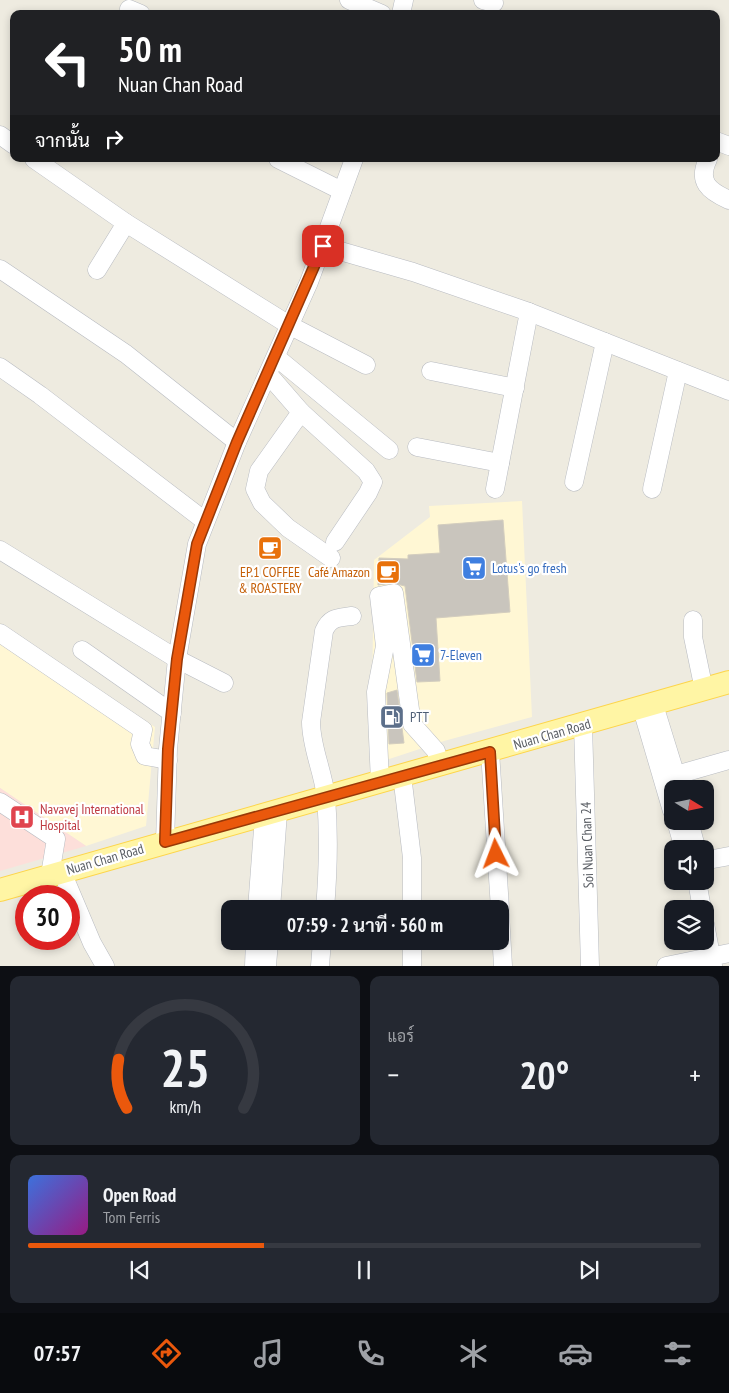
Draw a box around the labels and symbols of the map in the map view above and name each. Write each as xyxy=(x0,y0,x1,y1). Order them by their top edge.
pin xyxy=(302,225,344,267)
cafe icon: EP.1 COFFEE & ROASTERY xyxy=(257,535,283,561)
supermarket icon: Lotus's go fresh xyxy=(461,555,487,581)
cafe icon: Café Amazon xyxy=(375,559,401,585)
place label: Lotus's go fresh xyxy=(492,559,567,577)
place label: EP.1 COFFEE & ROASTERY xyxy=(238,563,302,597)
place label: Café Amazon xyxy=(308,563,370,581)
supermarket icon: 7-Eleven xyxy=(410,642,436,668)
place label: 7-Eleven xyxy=(440,646,482,664)
fuel station icon: PTT xyxy=(379,704,405,730)
place label: PTT xyxy=(410,708,430,726)
street label: Nuan Chan Road xyxy=(511,714,593,754)
north arrow xyxy=(664,780,714,830)
place label: Navavej International Hospital xyxy=(40,800,145,834)
street label: Soi Nuan Chan 24 xyxy=(576,801,597,888)
hospital icon: Navavej International Hospital xyxy=(9,804,35,830)
position arrow xyxy=(469,827,521,879)
street label: Nuan Chan Road xyxy=(64,839,146,879)
speed limit sign: 30 xyxy=(15,885,80,950)

